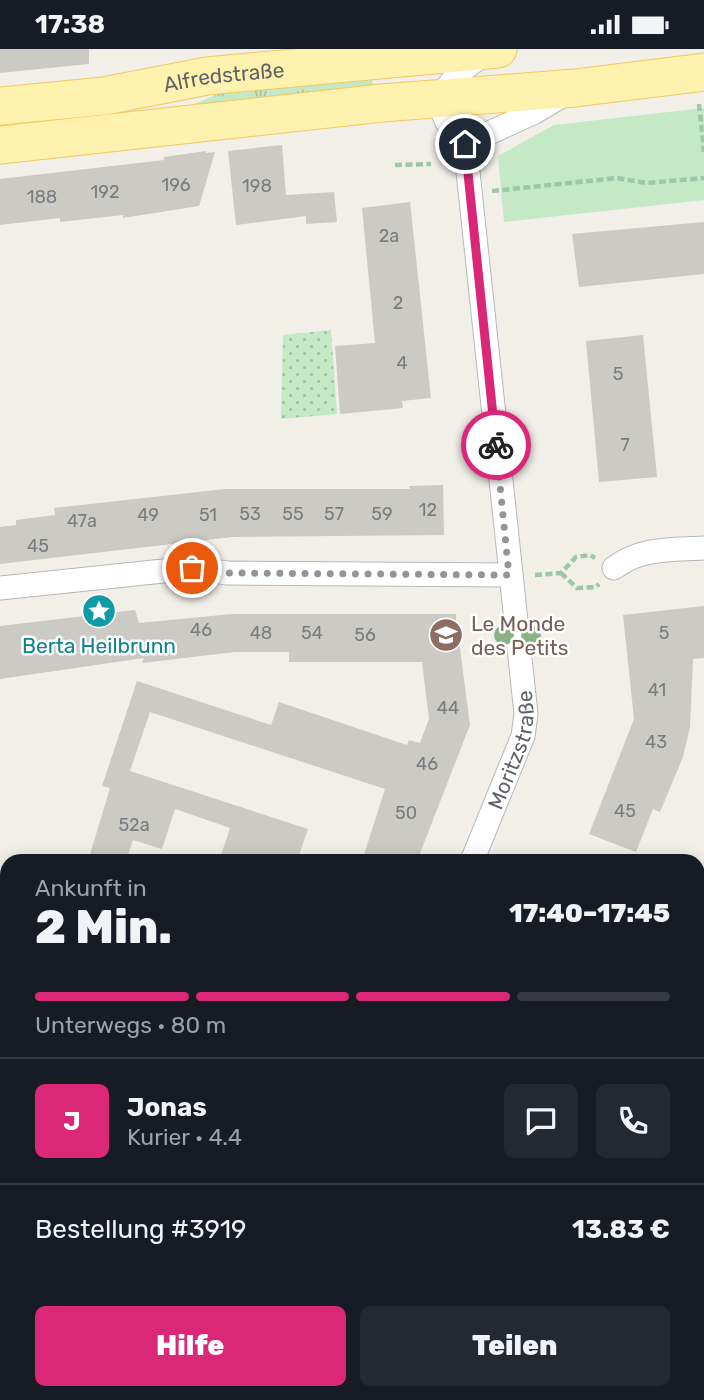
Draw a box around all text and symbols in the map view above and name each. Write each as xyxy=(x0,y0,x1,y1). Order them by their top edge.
text: 17:38 xyxy=(35,9,105,40)
street label: Alfredstraße xyxy=(161,56,285,97)
pin xyxy=(435,114,495,174)
icon: home xyxy=(446,125,484,163)
house number: 196 xyxy=(161,174,191,196)
house number: 198 xyxy=(242,175,272,197)
house number: 192 xyxy=(91,181,119,203)
house number: 188 xyxy=(27,186,57,208)
house number: 2a xyxy=(379,225,399,247)
house number: 2 xyxy=(393,292,403,314)
house number: 4 xyxy=(396,352,408,374)
house number: 5 xyxy=(613,363,623,385)
courier xyxy=(461,410,531,480)
icon: bike xyxy=(477,426,515,464)
house number: 7 xyxy=(620,434,630,456)
house number: 12 xyxy=(419,499,437,521)
house number: 53 xyxy=(239,503,261,525)
house number: 55 xyxy=(282,503,304,525)
house number: 57 xyxy=(324,503,344,525)
house number: 59 xyxy=(371,503,393,525)
house number: 49 xyxy=(137,504,159,526)
house number: 51 xyxy=(199,504,217,526)
house number: 47a xyxy=(67,510,97,532)
house number: 45 xyxy=(27,535,49,557)
pin xyxy=(162,538,222,598)
icon: bag xyxy=(173,549,211,587)
place icon: Berta Heilbrunn xyxy=(80,592,118,630)
place label: Le Monde des Petits xyxy=(471,611,568,660)
school or university icon: Le Monde des Petits xyxy=(427,616,465,654)
house number: 46 xyxy=(190,619,212,641)
house number: 48 xyxy=(250,622,272,644)
house number: 54 xyxy=(301,622,323,644)
house number: 5 xyxy=(659,622,669,644)
house number: 56 xyxy=(354,624,376,646)
place label: Berta Heilbrunn xyxy=(22,633,176,658)
house number: 41 xyxy=(648,679,666,701)
street label: Moritzstraße xyxy=(482,689,539,813)
house number: 44 xyxy=(437,697,459,719)
house number: 43 xyxy=(645,731,667,753)
house number: 46 xyxy=(416,753,438,775)
house number: 45 xyxy=(614,800,636,822)
house number: 50 xyxy=(395,802,417,824)
house number: 52a xyxy=(118,814,150,836)
text: Ankunft in xyxy=(35,874,147,902)
text: 17:40–17:45 xyxy=(509,898,670,929)
text: 2 Min. xyxy=(35,900,172,955)
text: Unterwegs · 80 m xyxy=(35,1011,226,1039)
button: chat xyxy=(504,1084,578,1158)
button: phone xyxy=(596,1084,670,1158)
text: Jonas xyxy=(127,1092,207,1123)
text: J xyxy=(63,1106,81,1137)
text: Kurier · 4.4 xyxy=(127,1123,242,1151)
text: Bestellung #3919 xyxy=(35,1214,247,1245)
text: 13.83 € xyxy=(572,1214,670,1245)
button: Hilfe xyxy=(35,1306,346,1386)
button: Teilen xyxy=(360,1306,670,1386)

